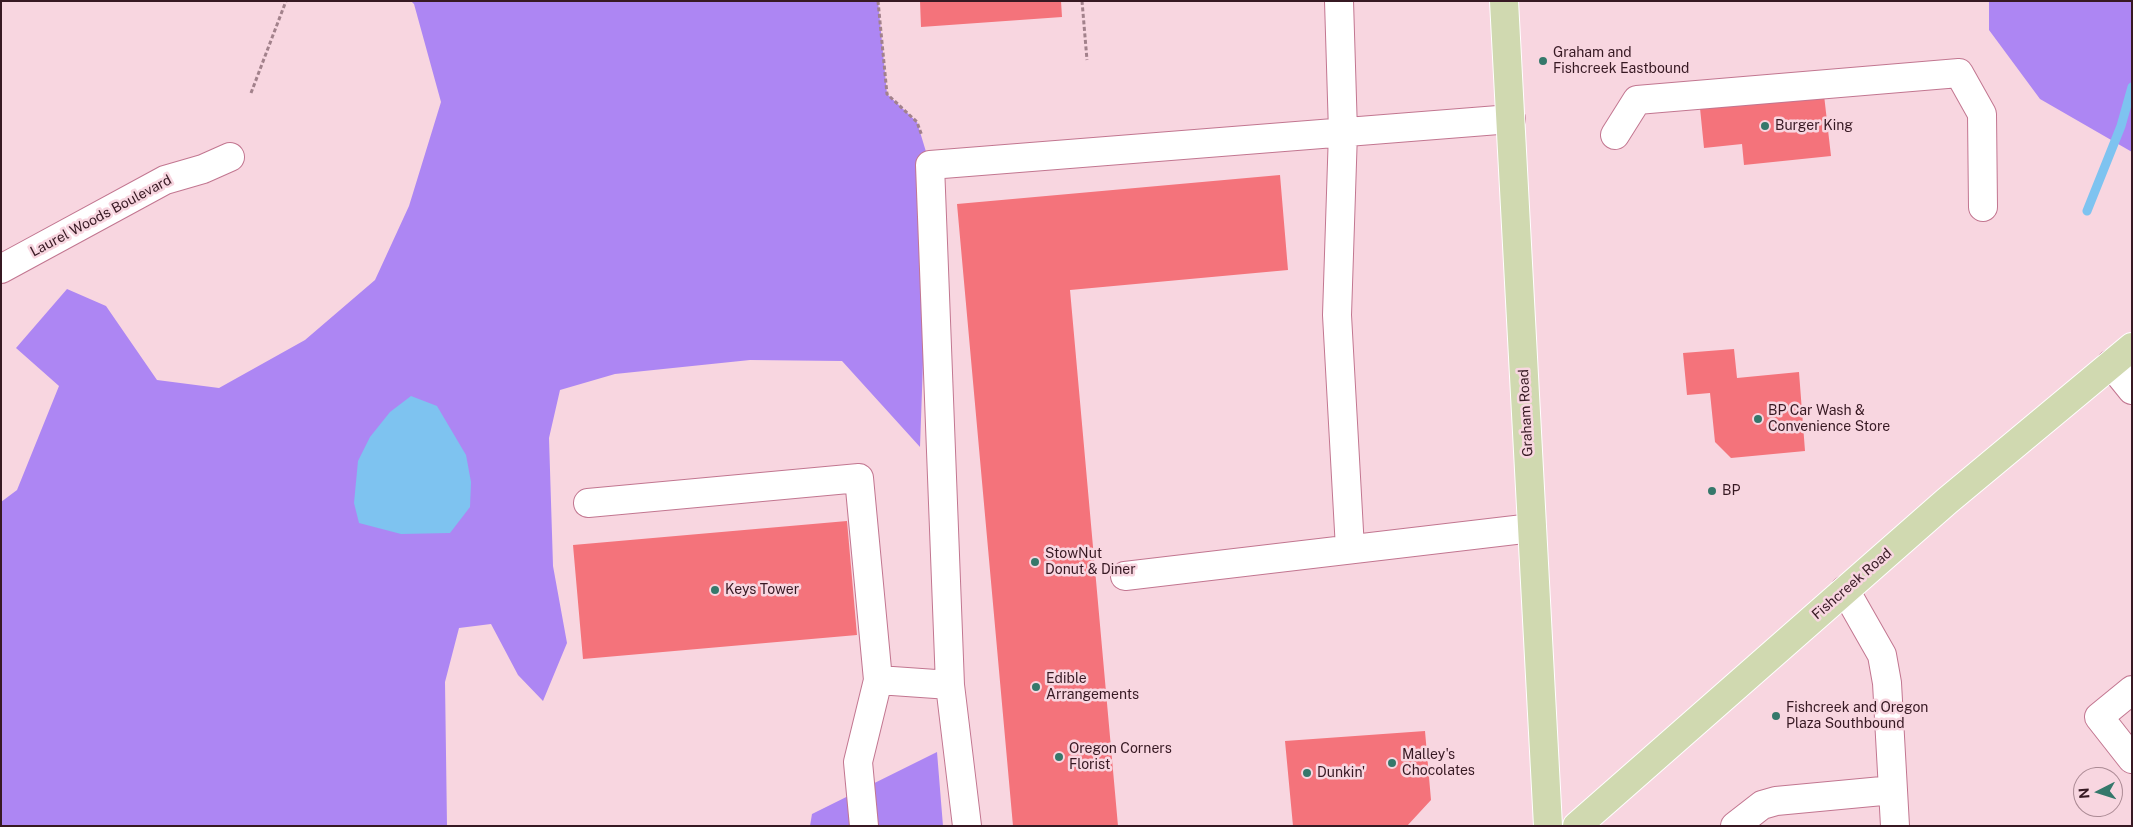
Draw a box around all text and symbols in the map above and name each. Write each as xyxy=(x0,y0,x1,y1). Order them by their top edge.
place label: Graham and Fishcreek Eastbound xyxy=(1553,45,1689,78)
marker: Graham and Fishcreek Eastbound xyxy=(1537,55,1549,67)
place label: Burger King xyxy=(1775,118,1853,134)
marker: Burger King xyxy=(1759,120,1771,132)
street label: Laurel Woods Boulevard xyxy=(27,172,175,260)
street label: Graham Road xyxy=(1515,369,1537,457)
place label: BP Car Wash & Convenience Store xyxy=(1768,403,1890,436)
marker: BP Car Wash & Convenience Store xyxy=(1752,413,1764,425)
place label: BP xyxy=(1722,483,1740,499)
marker: BP xyxy=(1706,485,1718,497)
street label: Fishcreek Road xyxy=(1809,545,1895,623)
place label: StowNut Donut & Diner xyxy=(1045,546,1136,578)
marker: StowNut Donut & Diner xyxy=(1029,556,1041,568)
place label: Keys Tower xyxy=(725,582,799,598)
marker: Keys Tower xyxy=(709,584,721,596)
place label: Edible Arrangements xyxy=(1046,671,1139,704)
marker: Edible Arrangements xyxy=(1030,681,1042,693)
place label: Fishcreek and Oregon Plaza Southbound xyxy=(1786,700,1928,732)
marker: Fishcreek and Oregon Plaza Southbound xyxy=(1770,710,1782,722)
place label: Oregon Corners Florist xyxy=(1069,741,1172,774)
place label: Malley's Chocolates xyxy=(1402,747,1475,780)
marker: Oregon Corners Florist xyxy=(1053,751,1065,763)
marker: Malley's Chocolates xyxy=(1386,757,1398,769)
place label: Dunkin' xyxy=(1317,765,1365,781)
marker: Dunkin' xyxy=(1301,767,1313,779)
north arrow xyxy=(2073,767,2123,817)
text: N xyxy=(2076,787,2093,799)

